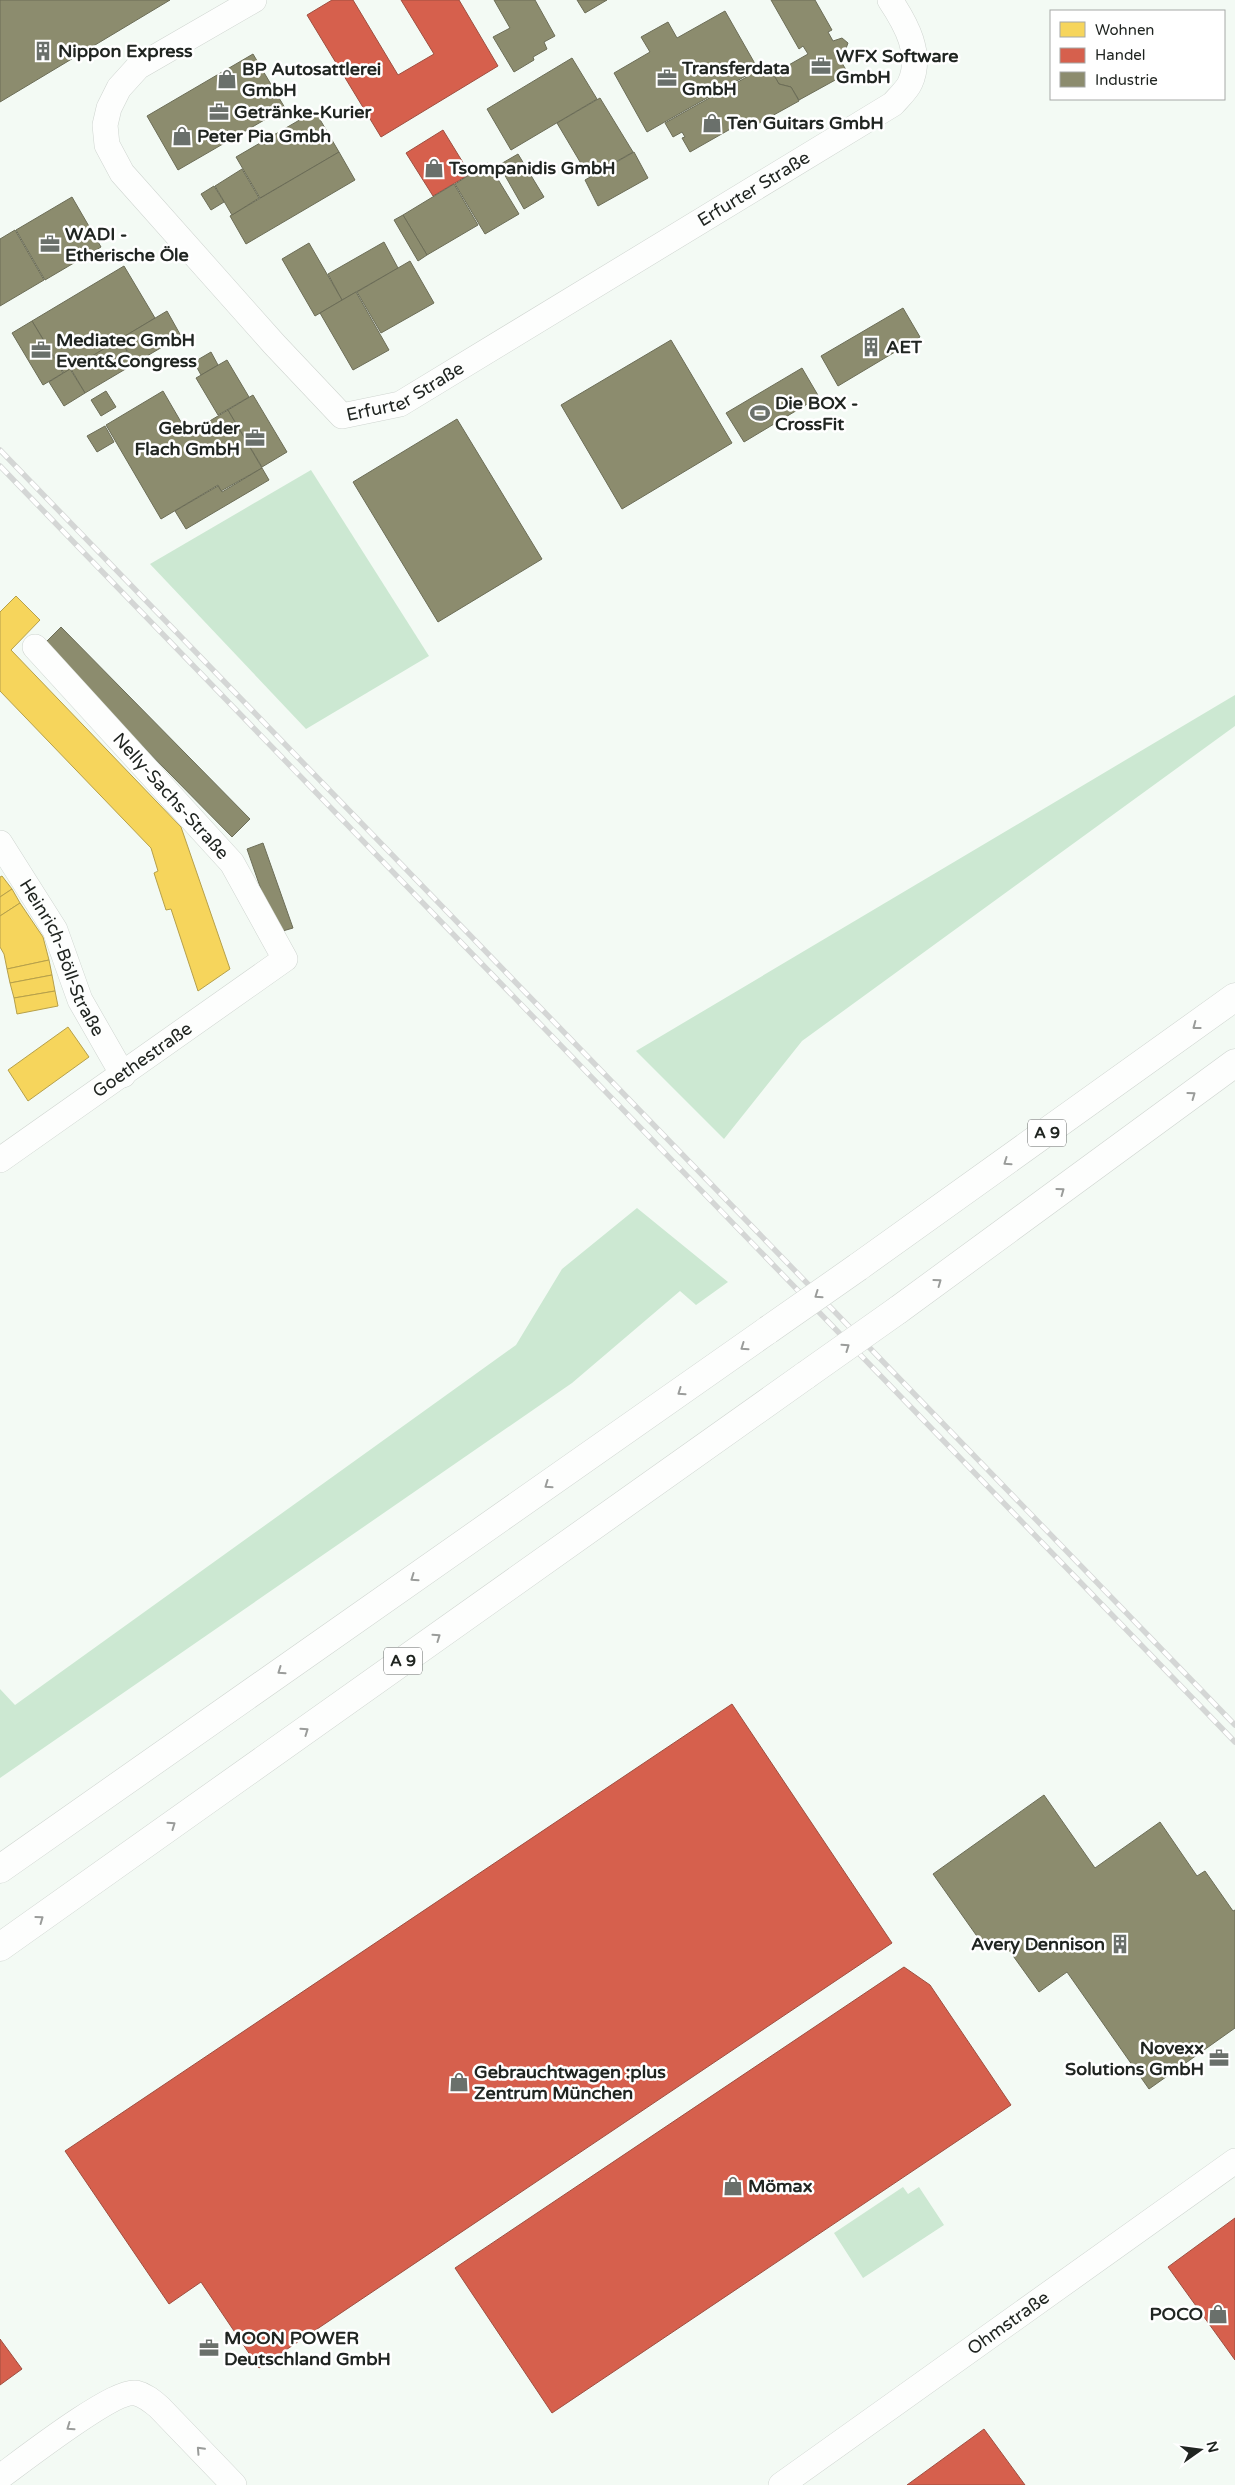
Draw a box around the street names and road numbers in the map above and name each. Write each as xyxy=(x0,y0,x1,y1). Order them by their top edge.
street label: Erfurter Straße xyxy=(694,146,814,231)
street label: Erfurter Straße xyxy=(344,357,468,426)
street label: Nelly-Sachs-Straße xyxy=(108,728,234,864)
street label: Heinrich-Böll-Straße xyxy=(15,875,109,1040)
street label: Goethestraße xyxy=(88,1017,196,1102)
road number: A 9 xyxy=(1028,1120,1066,1146)
road number: A 9 xyxy=(384,1648,422,1674)
street label: Ohmstraße xyxy=(963,2286,1053,2360)

